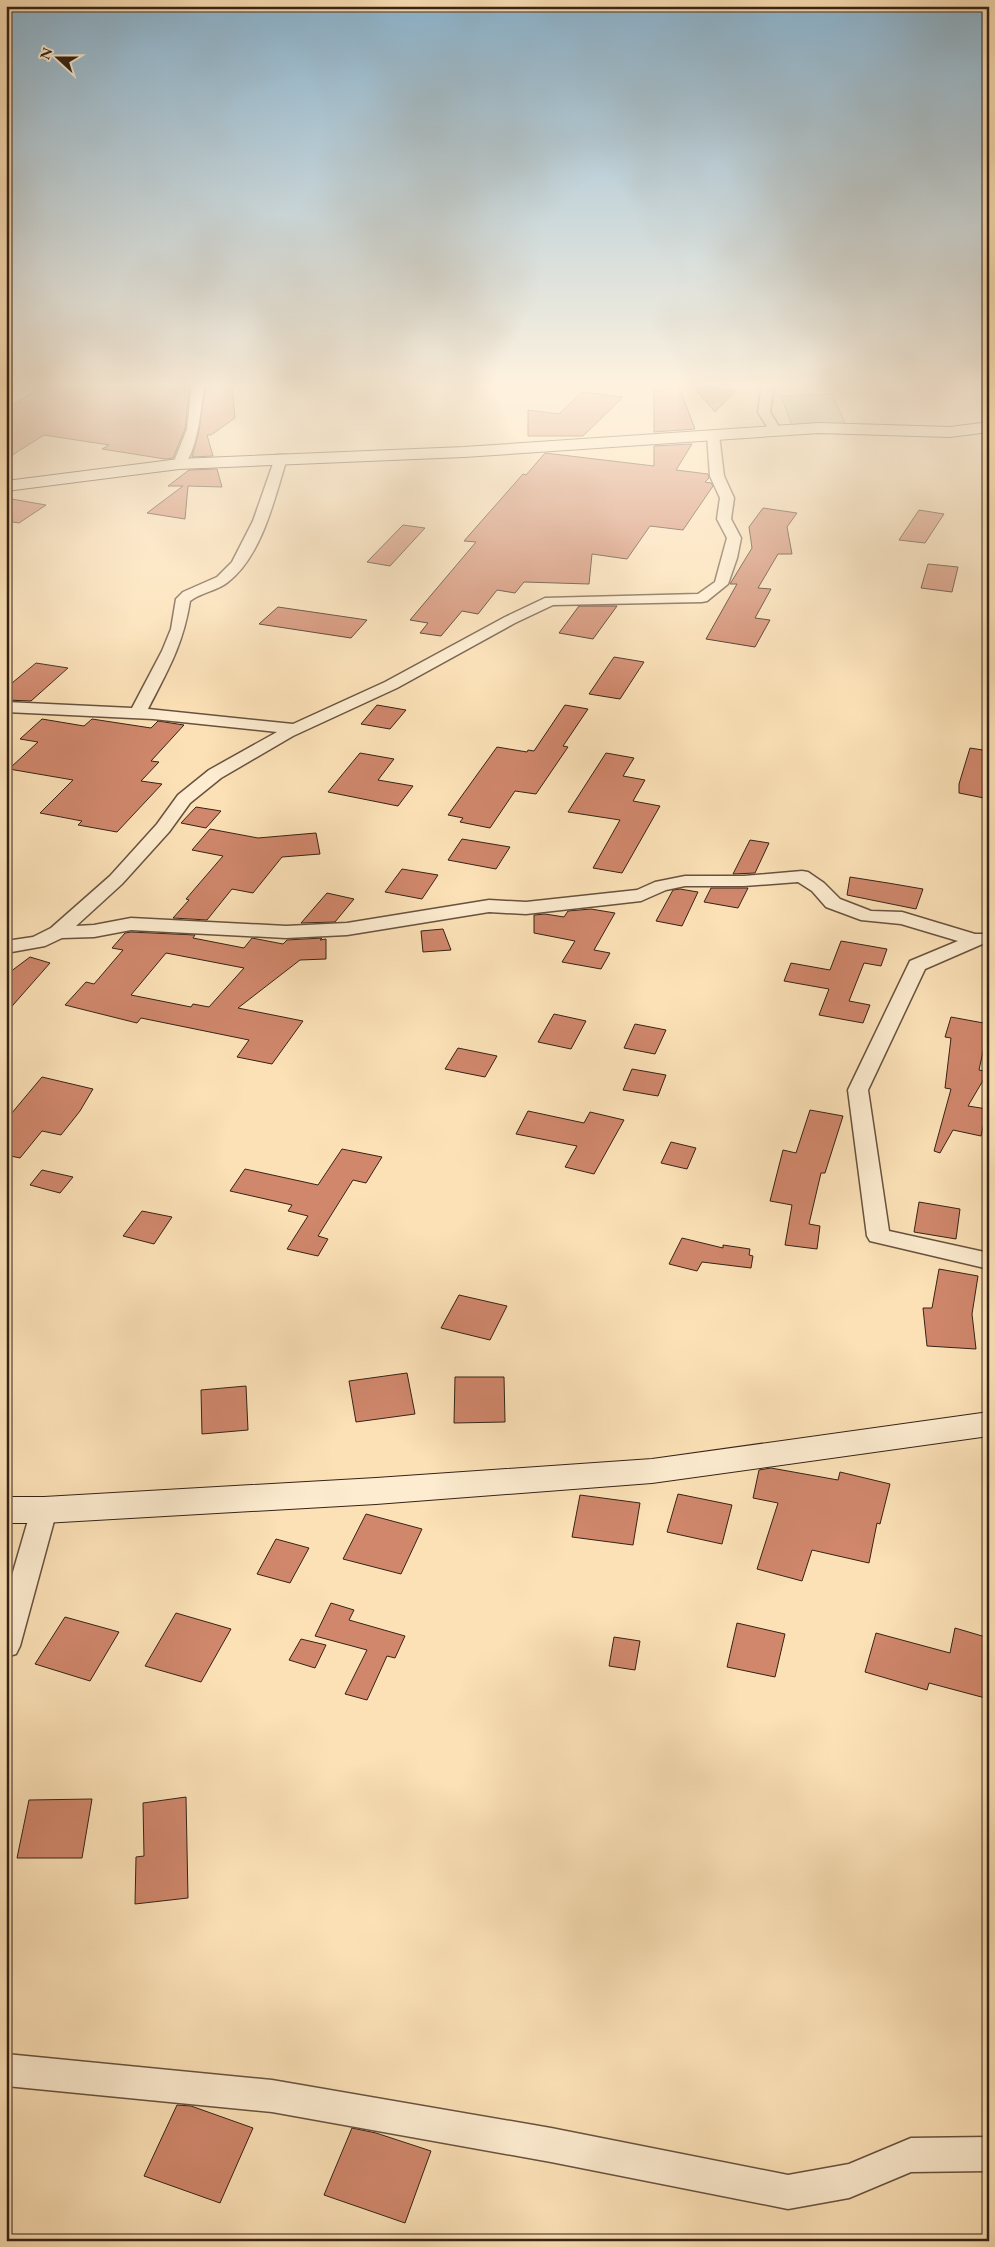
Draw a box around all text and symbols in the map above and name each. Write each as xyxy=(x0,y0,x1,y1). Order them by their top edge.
north arrow xyxy=(32,32,82,82)
text: N xyxy=(35,44,57,62)

